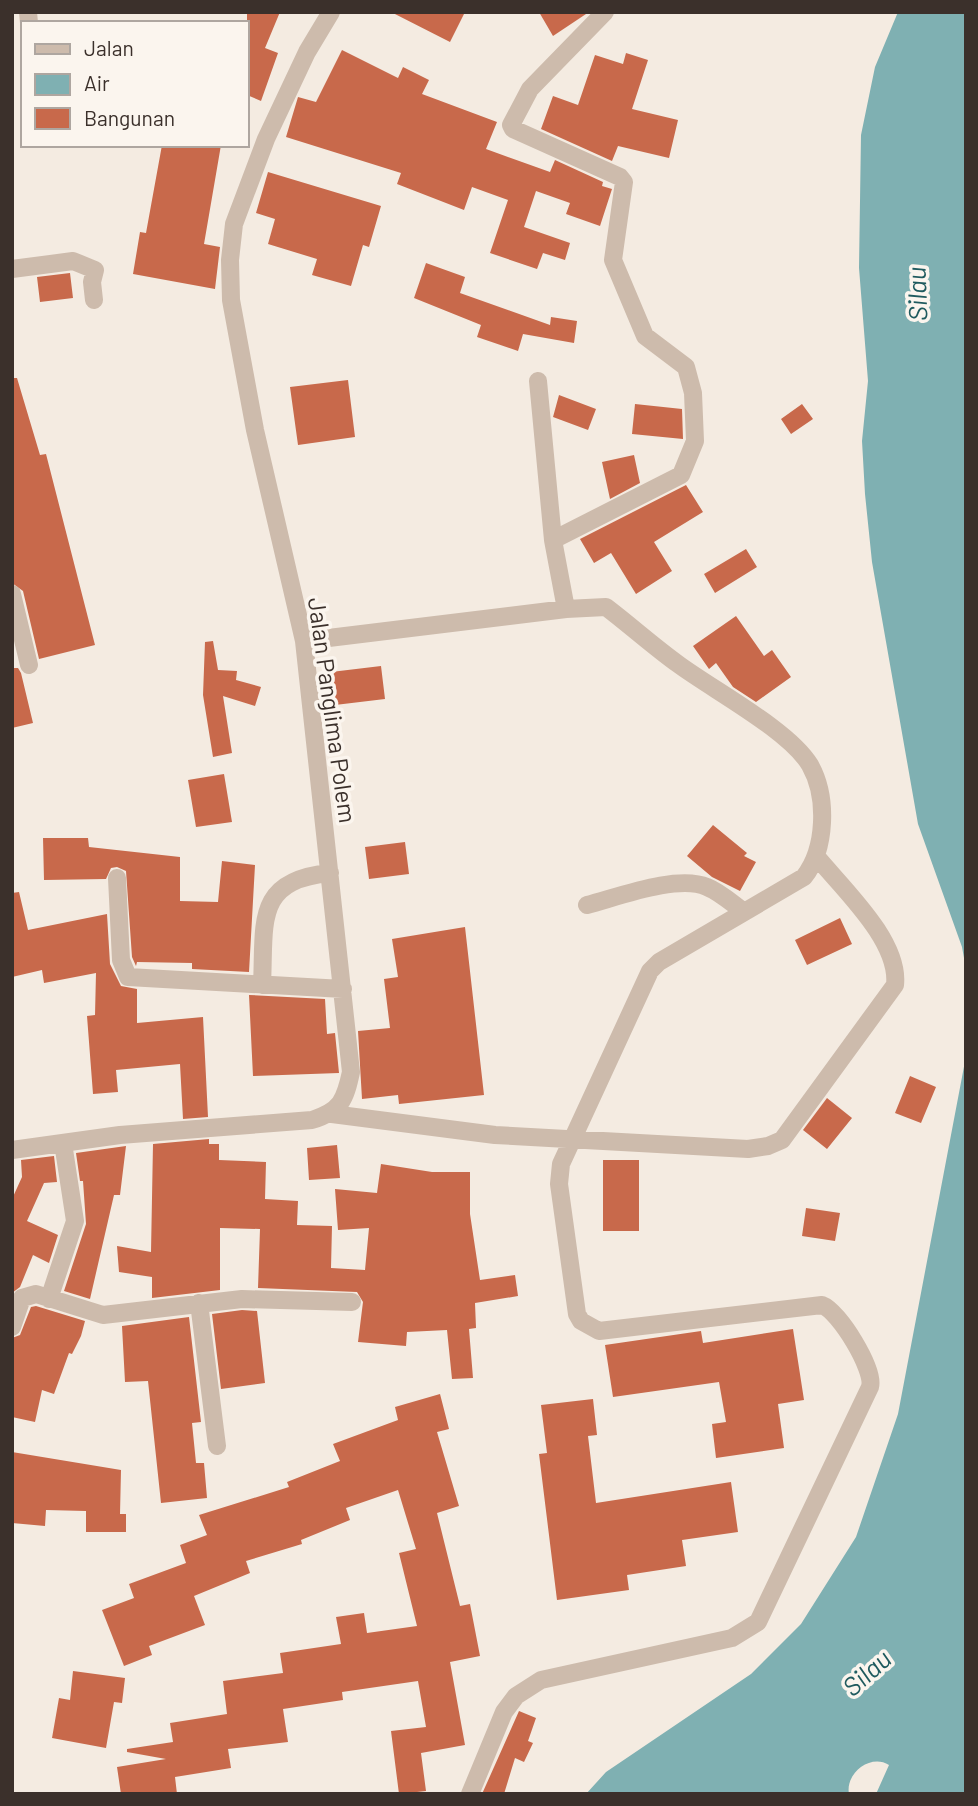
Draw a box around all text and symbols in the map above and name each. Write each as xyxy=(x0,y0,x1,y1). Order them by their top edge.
legend xyxy=(21,21,248,147)
text: Jalan xyxy=(84,35,134,60)
text: Air xyxy=(84,70,110,95)
text: Bangunan xyxy=(84,105,175,130)
water label: Silau xyxy=(900,266,932,322)
street label: Jalan Panglima Polem xyxy=(303,595,363,825)
water label: Silau xyxy=(835,1642,897,1702)

